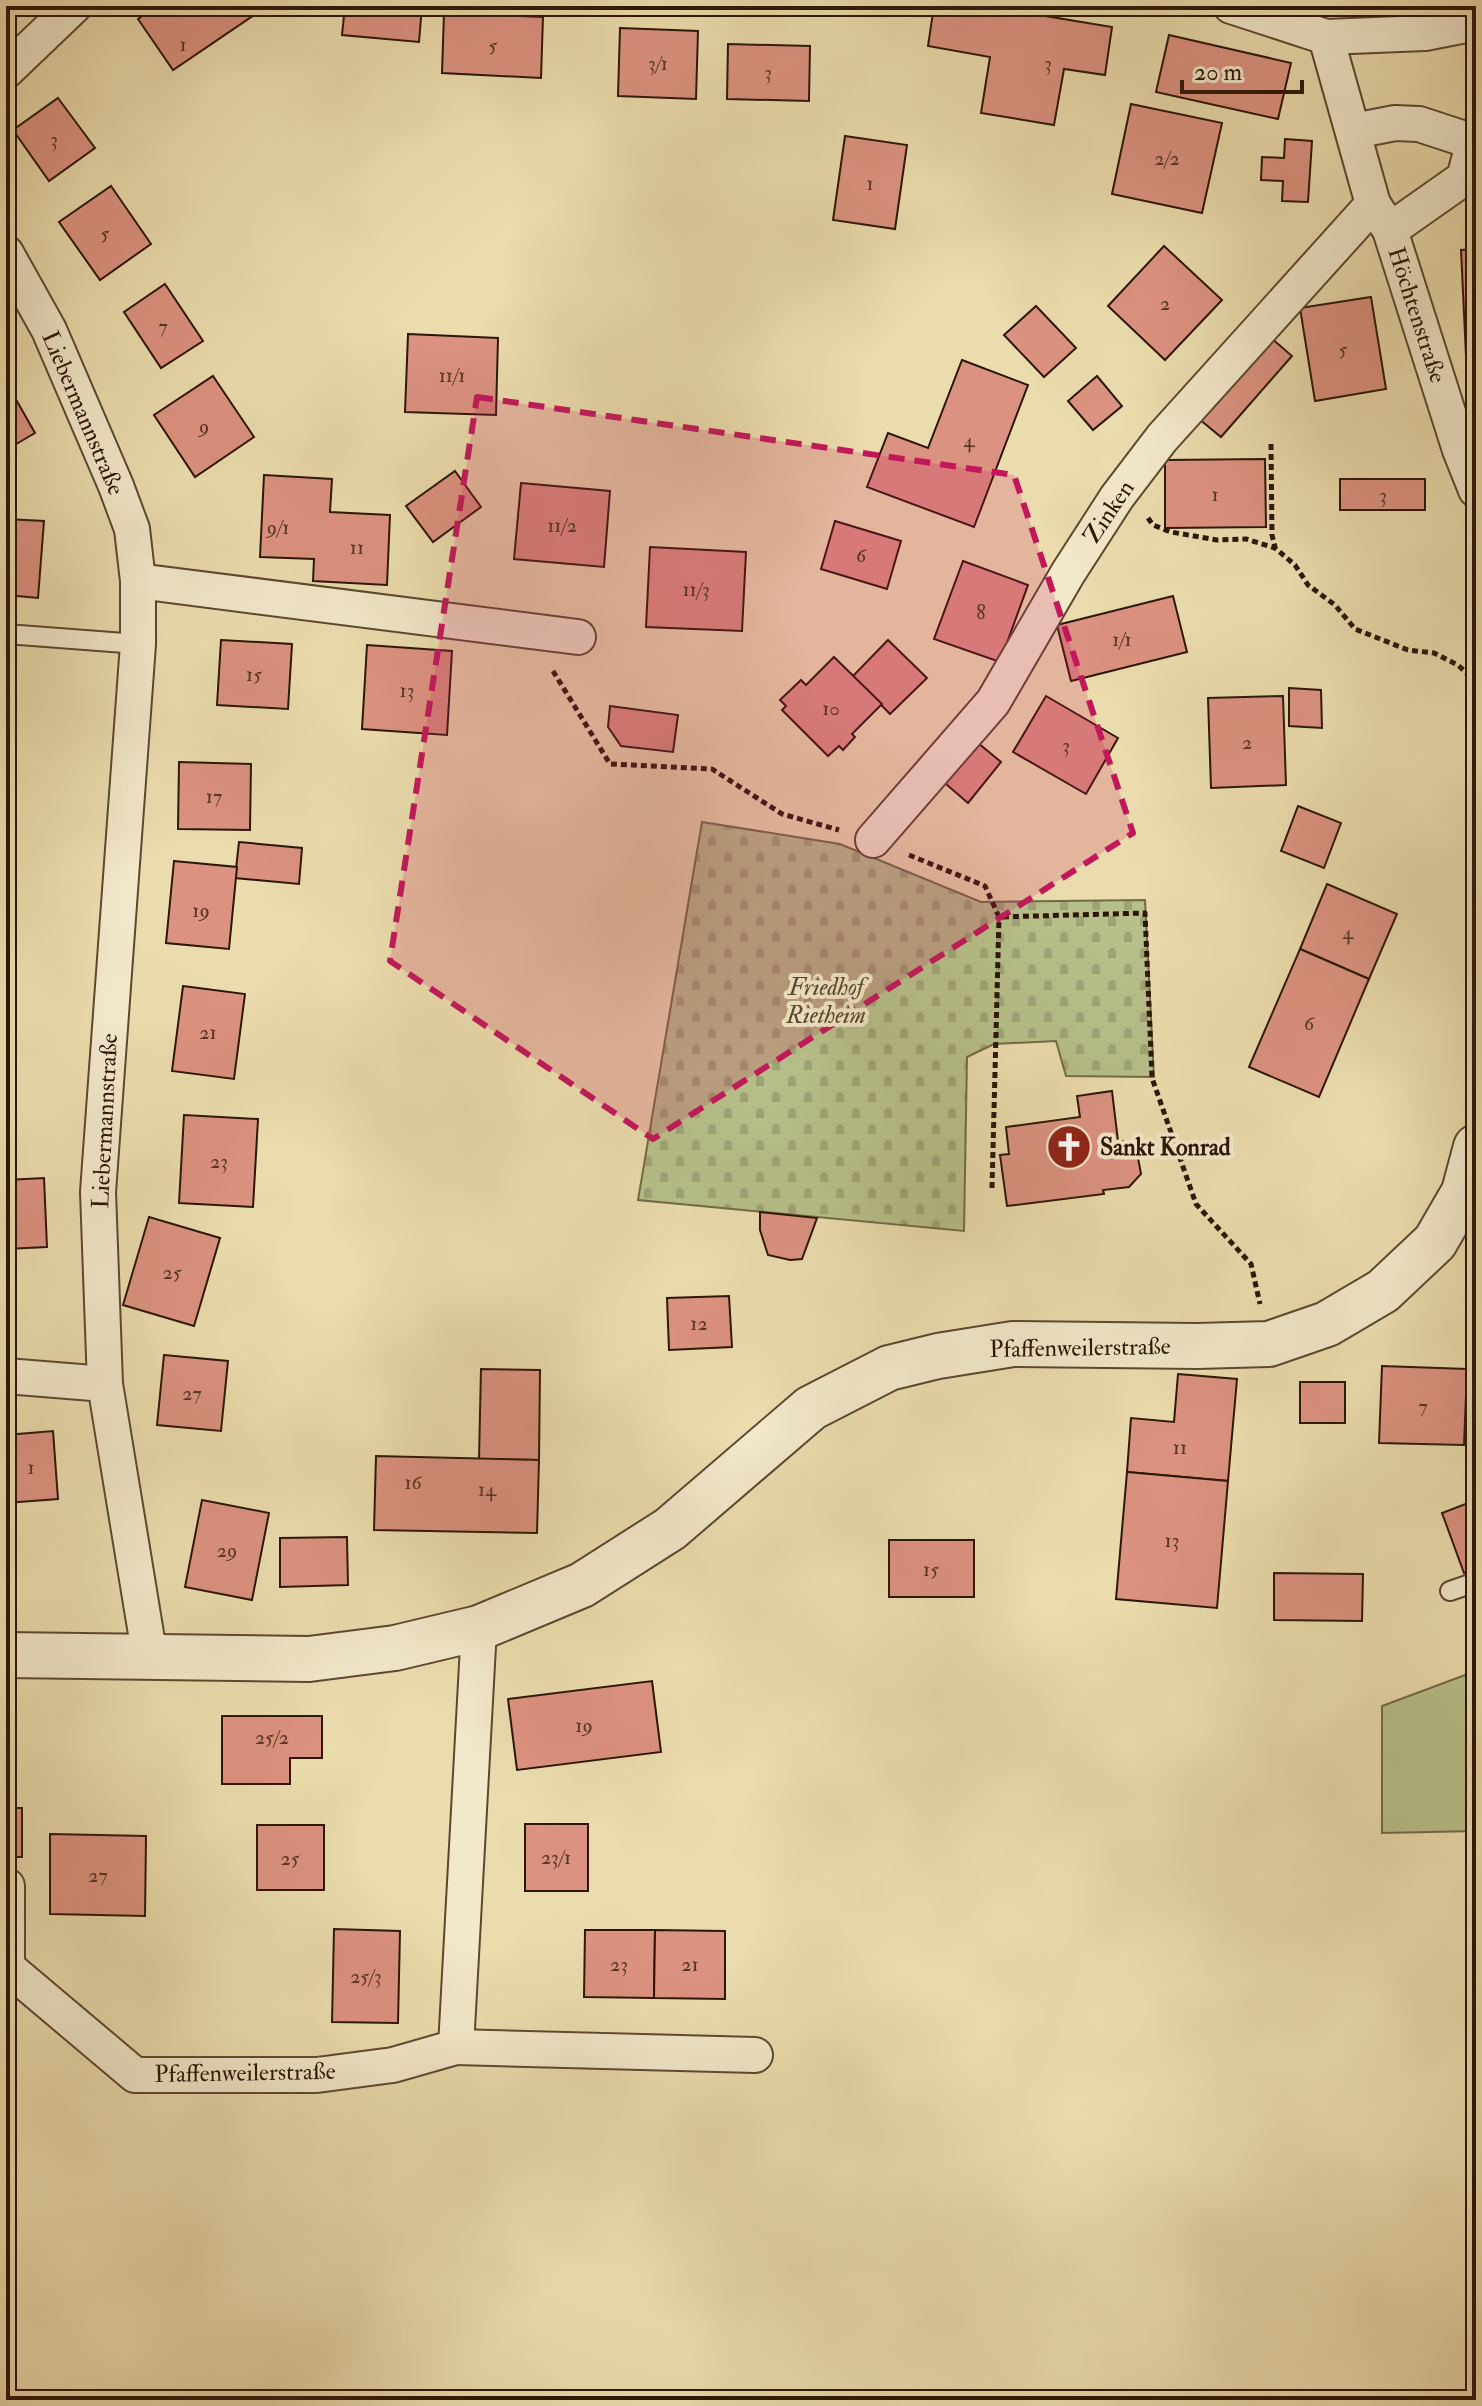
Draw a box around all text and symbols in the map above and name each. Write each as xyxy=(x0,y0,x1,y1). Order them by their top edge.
house number: 1 xyxy=(179,32,187,57)
house number: 5 xyxy=(489,33,498,58)
scale bar xyxy=(1182,44,1302,94)
house number: 3/1 xyxy=(648,51,668,76)
house number: 3 xyxy=(1044,51,1052,76)
text: 20 m xyxy=(1194,57,1243,88)
house number: 3 xyxy=(764,60,772,85)
house number: 3 xyxy=(50,127,58,152)
house number: 2/2 xyxy=(1154,146,1180,171)
house number: 1 xyxy=(866,171,874,196)
house number: 5 xyxy=(101,221,110,246)
street label: Höchtenstraße xyxy=(1380,243,1454,387)
house number: 2 xyxy=(1160,291,1170,316)
house number: 7 xyxy=(158,314,168,339)
street label: Liebermannstraße xyxy=(34,326,132,500)
house number: 5 xyxy=(1339,337,1348,362)
house number: 11/1 xyxy=(439,363,465,388)
house number: 9 xyxy=(197,414,209,439)
house number: 4 xyxy=(964,428,976,453)
street label: Zinken xyxy=(1076,474,1142,550)
house number: 1 xyxy=(1211,482,1219,507)
house number: 3 xyxy=(1379,483,1387,508)
house number: 11/2 xyxy=(547,513,577,538)
house number: 9/1 xyxy=(265,515,289,540)
house number: 11 xyxy=(350,535,364,560)
house number: 6 xyxy=(856,543,867,568)
house number: 11/3 xyxy=(682,577,710,602)
house number: 8 xyxy=(976,600,986,625)
house number: 1/1 xyxy=(1112,627,1132,652)
house number: 15 xyxy=(246,662,262,687)
house number: 13 xyxy=(400,678,414,703)
house number: 10 xyxy=(822,696,840,721)
house number: 2 xyxy=(1242,730,1252,755)
house number: 3 xyxy=(1062,733,1070,758)
house number: 17 xyxy=(206,784,222,809)
house number: 19 xyxy=(192,898,210,923)
house number: 4 xyxy=(1343,920,1355,945)
park label: Friedhof Rietheim xyxy=(785,972,870,1031)
house number: 6 xyxy=(1304,1011,1315,1036)
house number: 21 xyxy=(199,1020,217,1045)
street label: Liebermannstraße xyxy=(85,1033,125,1209)
church icon: Sankt Konrad xyxy=(1045,1123,1093,1171)
place label: Sankt Konrad xyxy=(1100,1132,1231,1163)
house number: 23 xyxy=(210,1149,228,1174)
house number: 25 xyxy=(163,1260,182,1285)
house number: 12 xyxy=(690,1311,708,1336)
street label: Pfaffenweilerstraße xyxy=(989,1331,1171,1365)
house number: 27 xyxy=(182,1381,202,1406)
house number: 7 xyxy=(1418,1394,1428,1419)
house number: 11 xyxy=(1173,1435,1187,1460)
house number: 1 xyxy=(27,1455,35,1480)
house number: 16 xyxy=(404,1470,422,1495)
house number: 14 xyxy=(478,1477,497,1502)
house number: 13 xyxy=(1165,1528,1179,1553)
house number: 29 xyxy=(217,1538,237,1563)
house number: 15 xyxy=(923,1557,939,1582)
house number: 19 xyxy=(575,1713,593,1738)
house number: 25/2 xyxy=(255,1725,289,1750)
house number: 23/1 xyxy=(541,1845,571,1870)
house number: 25 xyxy=(281,1846,300,1871)
house number: 27 xyxy=(88,1863,108,1888)
house number: 23 xyxy=(610,1952,628,1977)
house number: 21 xyxy=(681,1952,699,1977)
house number: 25/3 xyxy=(350,1964,382,1989)
street label: Pfaffenweilerstraße xyxy=(154,2056,336,2090)

